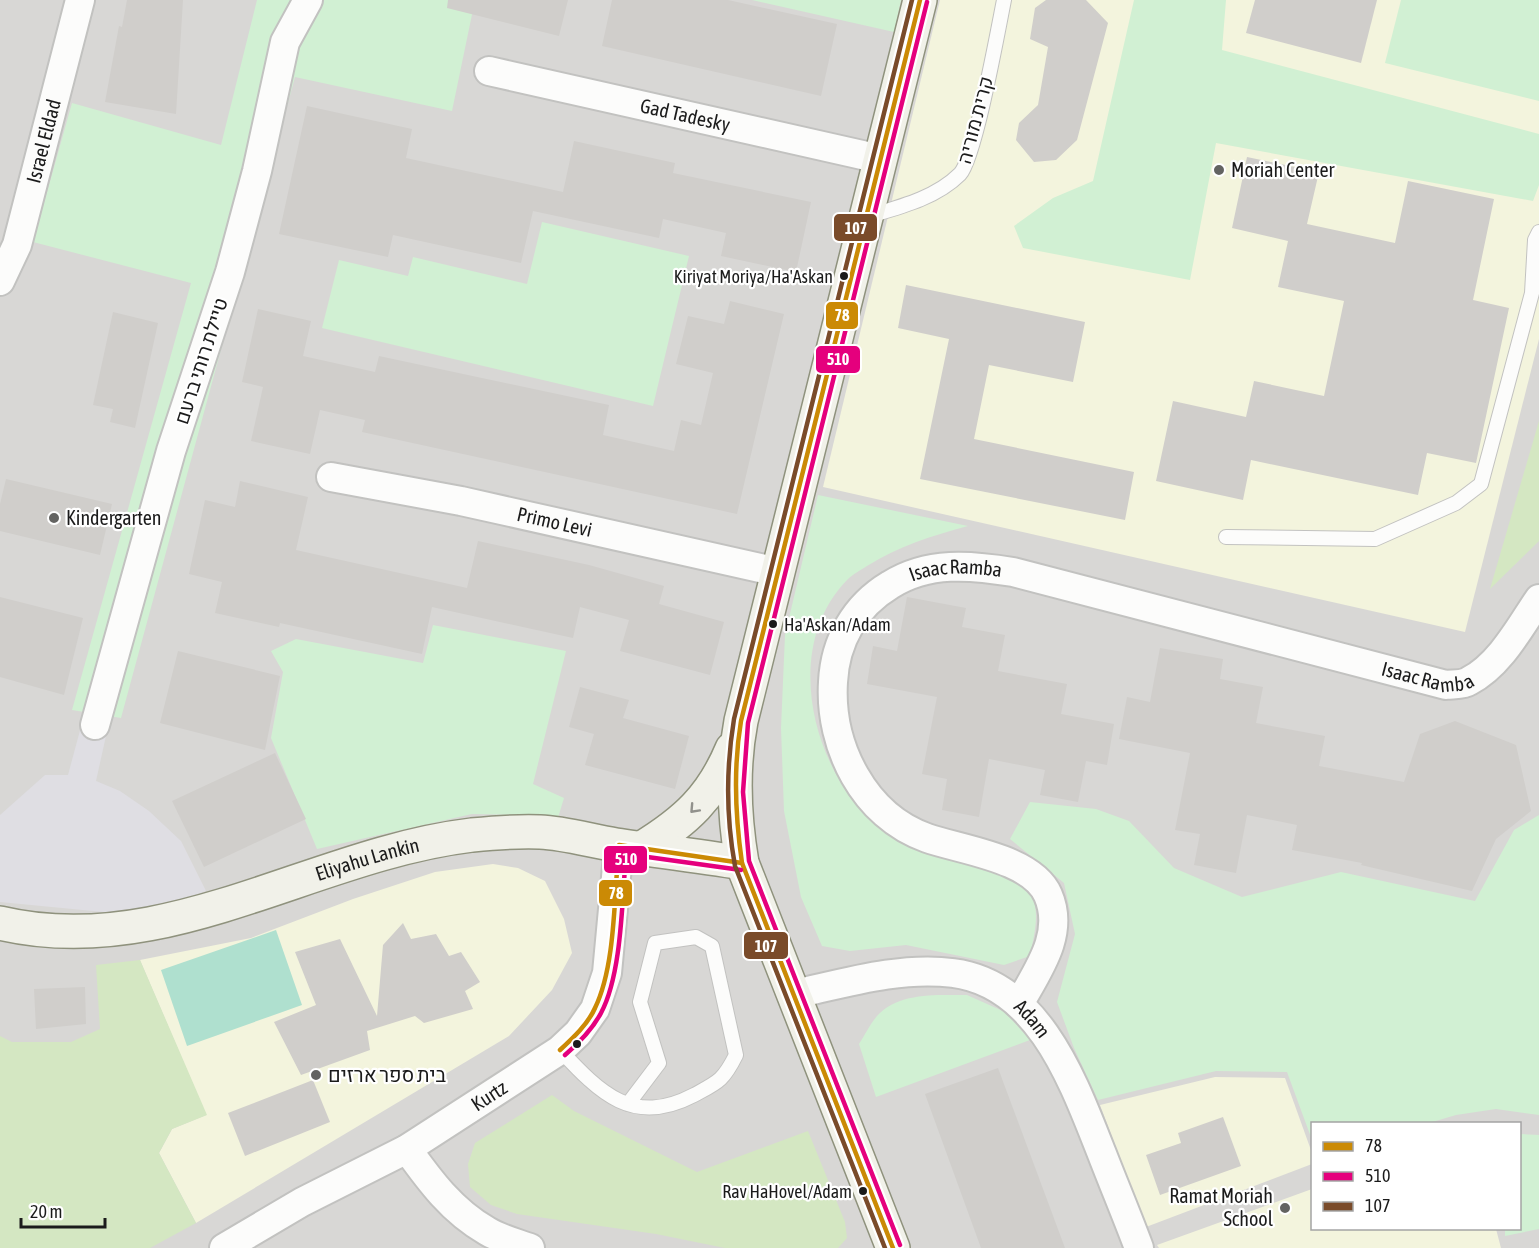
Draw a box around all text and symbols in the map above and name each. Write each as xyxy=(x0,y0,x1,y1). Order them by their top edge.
street label: קרית מוריה xyxy=(952,74,997,166)
street label: Gad Tadesky xyxy=(638,93,732,136)
street label: Israel Eldad xyxy=(21,97,65,186)
place label: Moriah Center xyxy=(1231,158,1335,181)
marker: Moriah Center xyxy=(1212,163,1226,177)
line badge: 107 xyxy=(833,213,878,242)
text: 107 xyxy=(845,219,867,237)
place label: Kiriyat Moriya/Ha'Askan xyxy=(674,266,833,287)
marker: Kiriyat Moriya/Ha'Askan xyxy=(838,270,850,282)
street label: טיילת רותי ברעם xyxy=(169,295,232,427)
line badge: 78 xyxy=(825,301,859,330)
text: 78 xyxy=(834,306,850,324)
line badge: 510 xyxy=(815,345,861,374)
text: 510 xyxy=(827,350,850,368)
street label: Primo Levi xyxy=(515,502,594,541)
place label: Kindergarten xyxy=(66,506,162,529)
marker: Kindergarten xyxy=(47,511,61,525)
street label: Isaac Ramba xyxy=(906,555,1004,585)
place label: Ha'Askan/Adam xyxy=(784,614,891,635)
marker: Ha'Askan/Adam xyxy=(767,618,779,630)
street label: Isaac Ramba xyxy=(1379,657,1478,697)
one-way arrow xyxy=(690,802,701,813)
street label: Eliyahu Lankin xyxy=(312,833,421,885)
line badge: 510 xyxy=(603,845,648,874)
text: 510 xyxy=(615,850,638,868)
line badge: 78 xyxy=(598,879,633,907)
text: 78 xyxy=(608,884,624,902)
line badge: 107 xyxy=(743,931,789,960)
text: 107 xyxy=(755,937,777,955)
street label: Adam xyxy=(1010,994,1055,1042)
unlabelled marker xyxy=(571,1038,583,1050)
place label: בית ספר ארזים xyxy=(328,1063,447,1086)
marker: בית ספר ארזים xyxy=(309,1068,323,1082)
street label: Kurtz xyxy=(467,1075,511,1115)
legend xyxy=(1311,1122,1521,1230)
text: 78 xyxy=(1365,1135,1382,1156)
text: 510 xyxy=(1365,1165,1390,1186)
place label: Rav HaHovel/Adam xyxy=(722,1181,852,1202)
place label: Ramat Moriah School xyxy=(1169,1184,1274,1230)
marker: Rav HaHovel/Adam xyxy=(857,1185,869,1197)
scale bar xyxy=(21,1191,105,1229)
text: 107 xyxy=(1365,1195,1390,1216)
text: 20 m xyxy=(30,1201,62,1222)
marker: Ramat Moriah School xyxy=(1278,1201,1292,1215)

